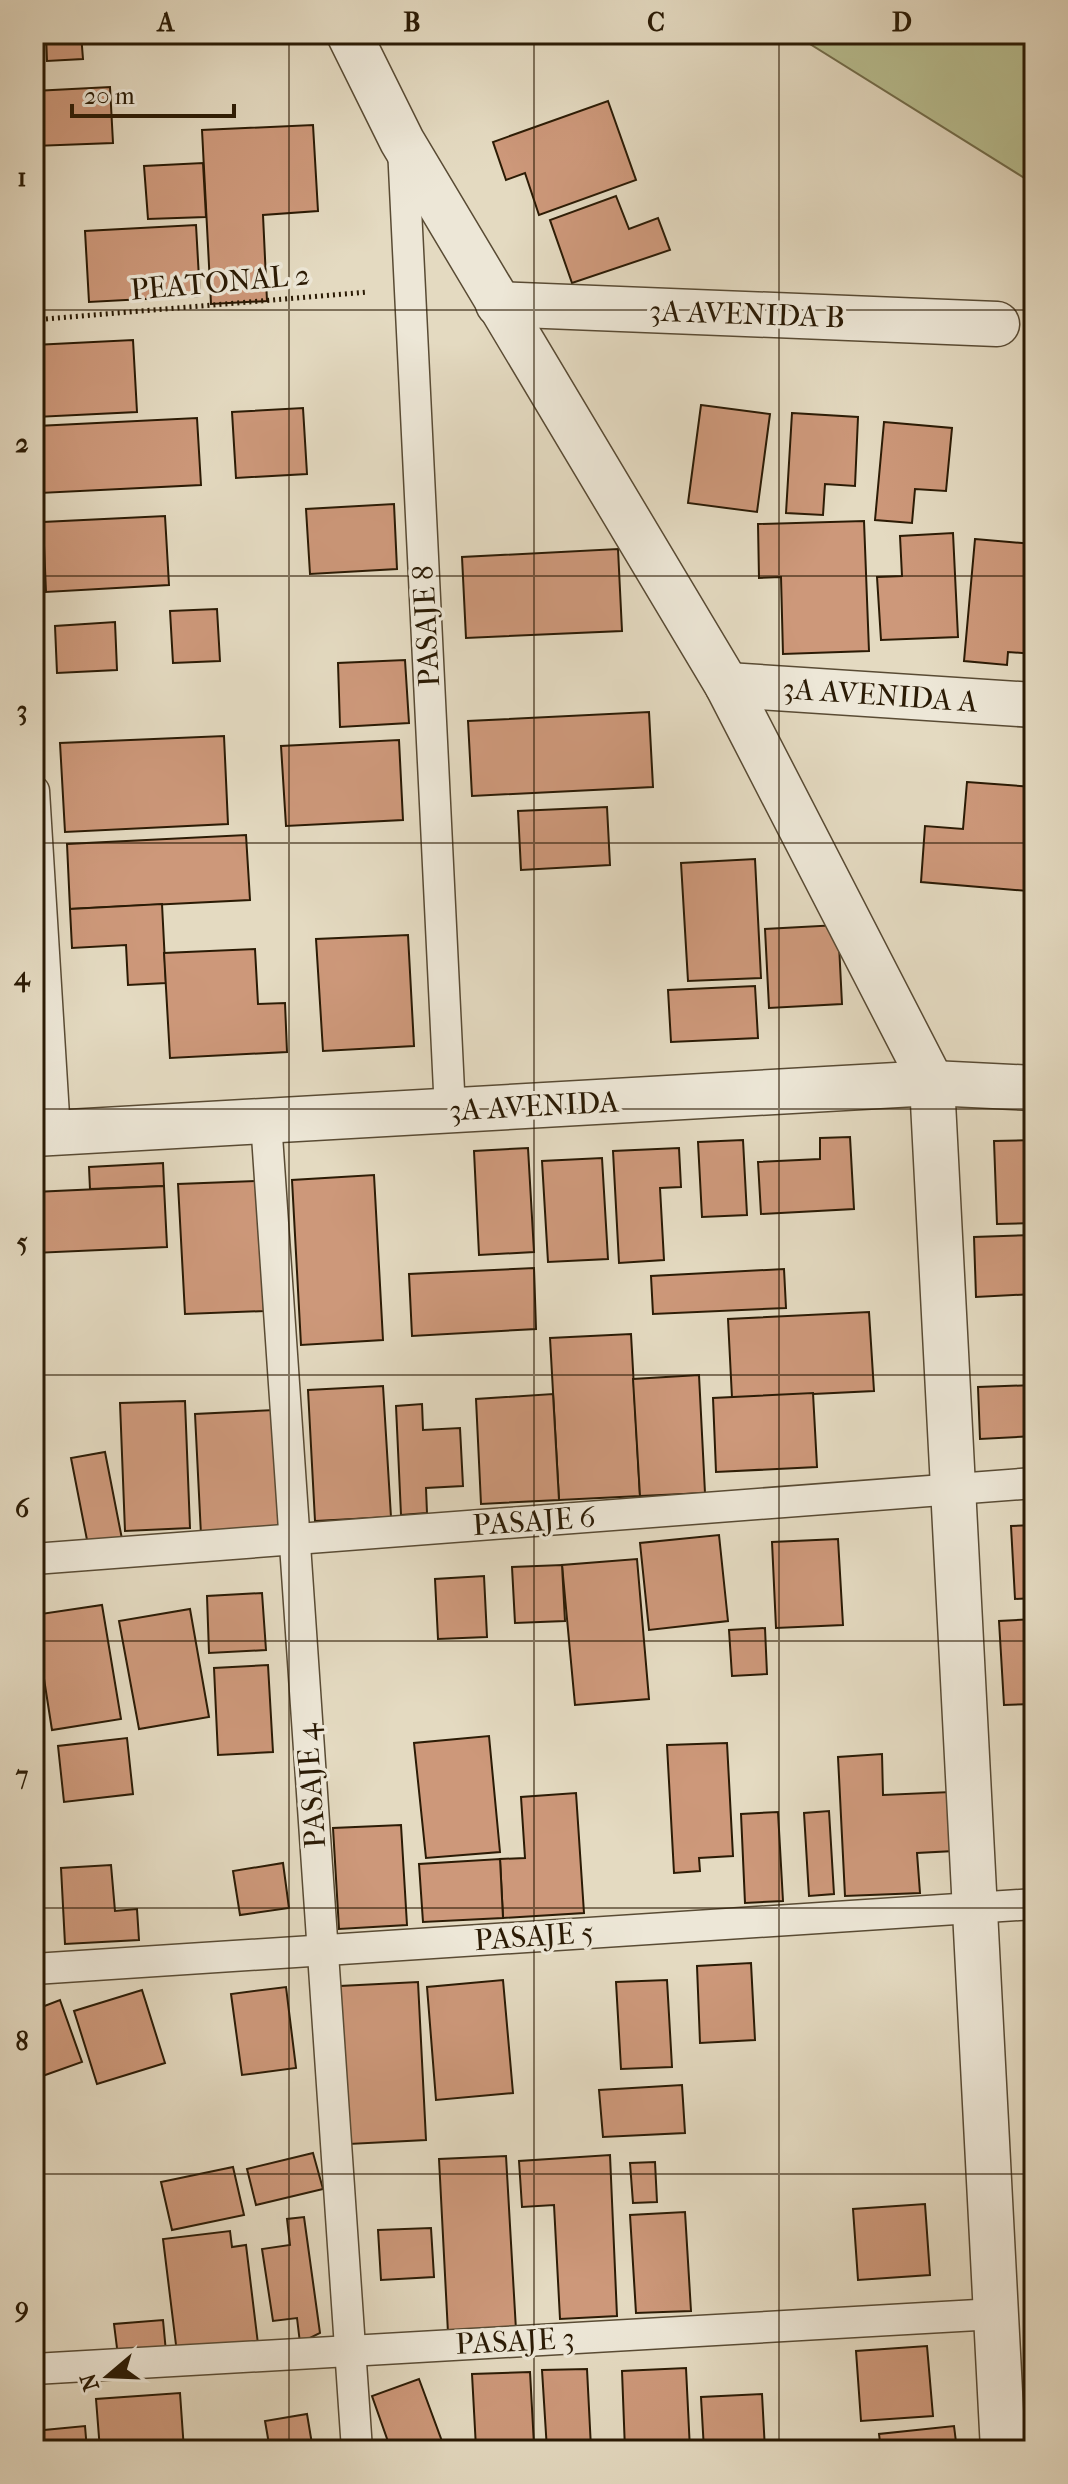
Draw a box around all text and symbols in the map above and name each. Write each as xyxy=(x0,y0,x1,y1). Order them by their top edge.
text: A xyxy=(156,7,176,38)
text: B xyxy=(404,7,421,38)
text: C xyxy=(647,7,665,38)
text: D xyxy=(892,7,912,38)
scale bar xyxy=(72,68,234,118)
text: 20 m xyxy=(84,82,135,110)
text: 1 xyxy=(17,162,27,193)
street label: PEATONAL 2 xyxy=(129,257,311,308)
street label: 3A AVENIDA B xyxy=(649,294,845,335)
text: 2 xyxy=(15,428,29,459)
street label: PASAJE 8 xyxy=(406,564,447,688)
street label: 3A AVENIDA A xyxy=(781,671,979,720)
text: 3 xyxy=(17,695,27,726)
text: 4 xyxy=(13,961,31,993)
street label: 3A AVENIDA xyxy=(448,1085,620,1128)
text: 5 xyxy=(16,1227,28,1258)
text: 6 xyxy=(15,1493,30,1524)
street label: PASAJE 6 xyxy=(471,1500,597,1543)
street label: PASAJE 4 xyxy=(290,1721,333,1849)
text: 7 xyxy=(15,1760,29,1791)
street label: PASAJE 5 xyxy=(473,1915,595,1958)
text: 8 xyxy=(15,2026,29,2057)
text: 9 xyxy=(14,2292,29,2323)
street label: PASAJE 3 xyxy=(455,2321,575,2362)
north arrow xyxy=(68,2336,148,2416)
text: N xyxy=(75,2370,105,2394)

